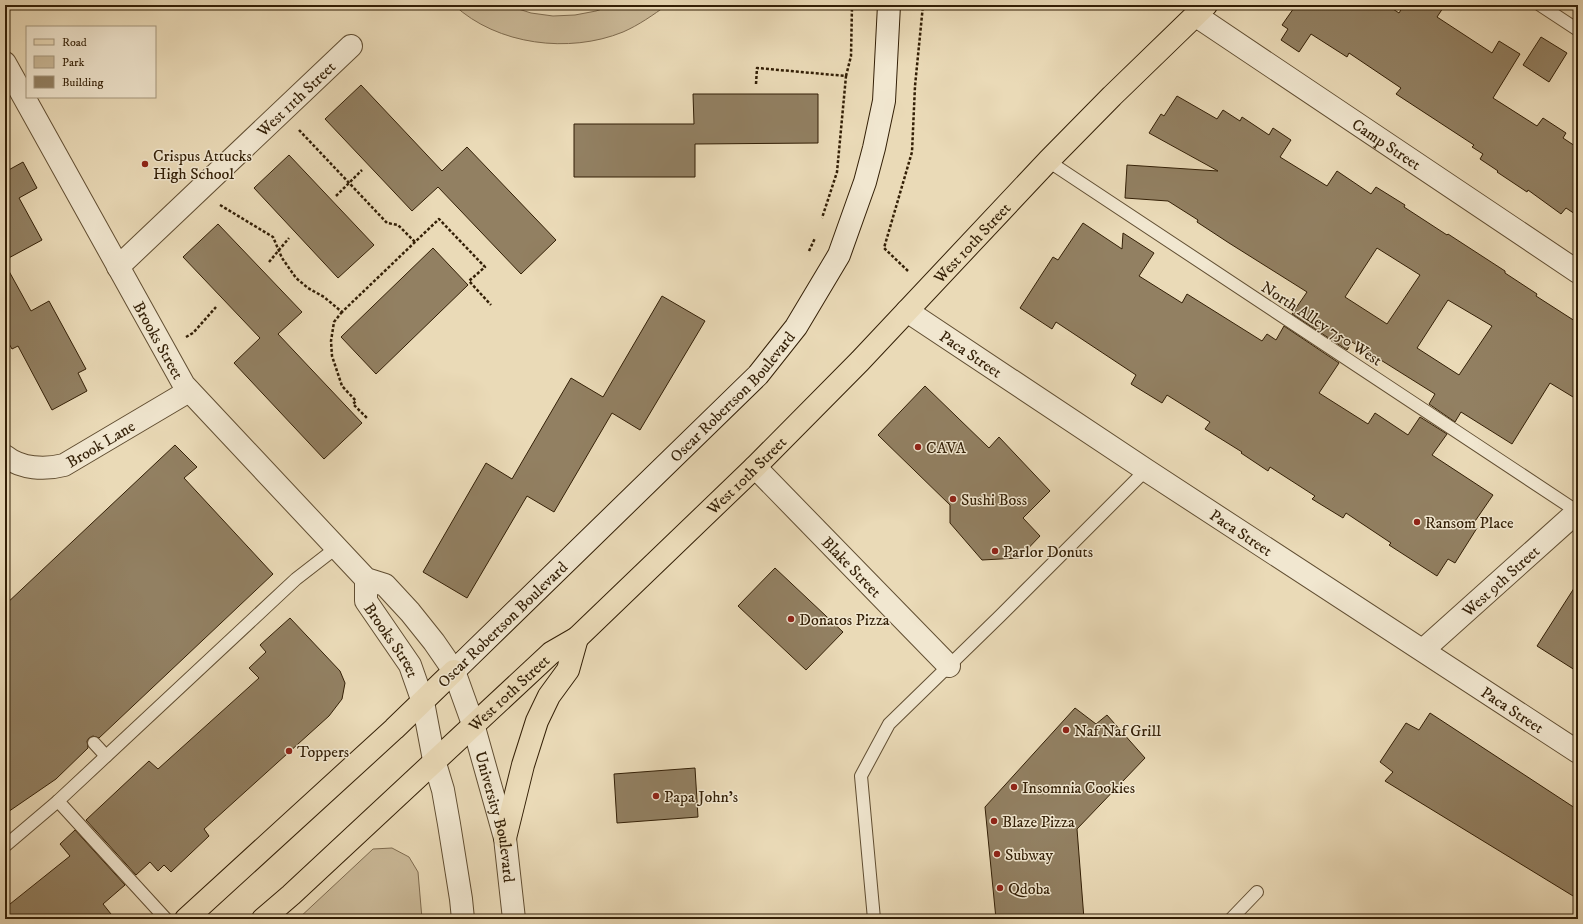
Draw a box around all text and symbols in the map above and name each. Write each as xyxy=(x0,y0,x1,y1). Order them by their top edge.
legend xyxy=(26,26,156,98)
text: Road xyxy=(62,35,87,50)
text: Park xyxy=(62,55,84,70)
street label: West 11th Street xyxy=(252,57,340,142)
text: Building xyxy=(62,75,103,90)
street label: Camp Street xyxy=(1348,114,1425,175)
place label: Crispus Attucks High School xyxy=(153,146,252,184)
marker: Crispus Attucks High School xyxy=(140,159,150,169)
street label: West 10th Street xyxy=(929,198,1015,288)
street label: North Alley 750 West xyxy=(1257,277,1386,370)
street label: Brooks Street xyxy=(128,298,188,383)
street label: Paca Street xyxy=(935,326,1006,382)
street label: Oscar Robertson Boulevard xyxy=(666,328,800,466)
street label: Brook Lane xyxy=(63,416,139,472)
street label: West 10th Street xyxy=(702,432,791,520)
place label: CAVA xyxy=(926,438,967,458)
marker: CAVA xyxy=(913,442,923,452)
place label: Sushi Boss xyxy=(961,490,1027,510)
marker: Sushi Boss xyxy=(948,494,958,504)
street label: Paca Street xyxy=(1206,505,1276,561)
place label: Ransom Place xyxy=(1425,513,1514,533)
marker: Ransom Place xyxy=(1412,517,1422,527)
street label: Blake Street xyxy=(817,533,885,602)
street label: West 9th Street xyxy=(1457,541,1544,622)
place label: Parlor Donuts xyxy=(1003,542,1093,562)
marker: Parlor Donuts xyxy=(990,546,1000,556)
street label: Oscar Robertson Boulevard xyxy=(434,557,572,692)
street label: Brooks Street xyxy=(359,599,423,680)
place label: Donatos Pizza xyxy=(799,610,890,630)
marker: Donatos Pizza xyxy=(786,614,796,624)
street label: West 10th Street xyxy=(464,651,554,737)
street label: Paca Street xyxy=(1477,682,1547,738)
place label: Naf Naf Grill xyxy=(1074,721,1161,741)
marker: Naf Naf Grill xyxy=(1061,725,1071,735)
place label: Toppers xyxy=(297,742,349,762)
marker: Toppers xyxy=(284,746,294,756)
street label: University Boulevard xyxy=(470,749,519,883)
place label: Insomnia Cookies xyxy=(1022,778,1135,798)
marker: Insomnia Cookies xyxy=(1009,782,1019,792)
place label: Papa John's xyxy=(664,787,738,807)
marker: Papa John's xyxy=(651,791,661,801)
place label: Blaze Pizza xyxy=(1002,812,1075,832)
marker: Blaze Pizza xyxy=(989,816,999,826)
place label: Subway xyxy=(1005,845,1054,865)
marker: Subway xyxy=(992,849,1002,859)
place label: Qdoba xyxy=(1008,879,1050,899)
marker: Qdoba xyxy=(995,883,1005,893)

